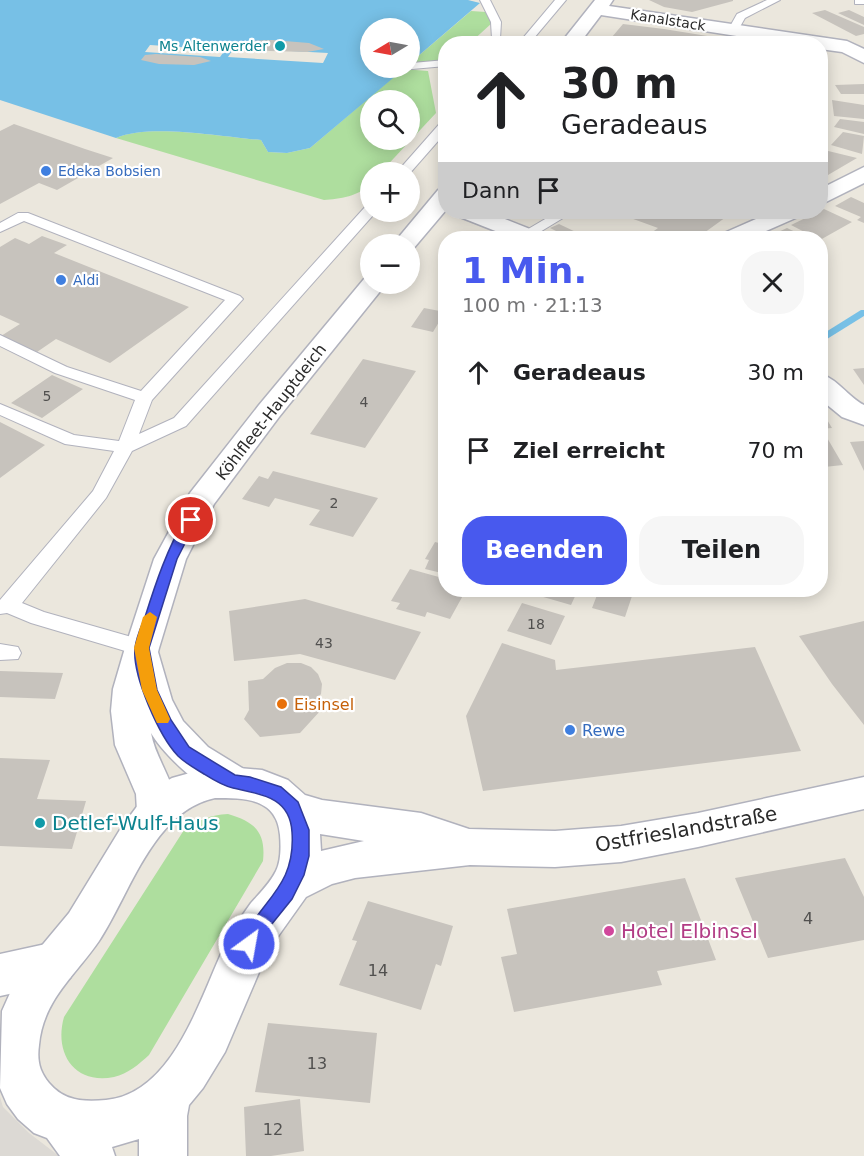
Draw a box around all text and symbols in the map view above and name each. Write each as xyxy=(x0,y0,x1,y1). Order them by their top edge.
street label: Kanalstack xyxy=(629,6,708,34)
north arrow xyxy=(360,18,420,78)
map controls xyxy=(360,18,420,294)
place label: Ms Altenwerder xyxy=(159,38,268,54)
marker: Ms Altenwerder xyxy=(273,39,287,53)
text: 30 m xyxy=(561,59,678,108)
icon: ahead xyxy=(462,60,540,138)
button: search xyxy=(360,90,420,150)
text: Geradeaus xyxy=(561,109,708,140)
button: + xyxy=(360,162,420,222)
place label: Edeka Bobsien xyxy=(58,163,161,179)
marker: Edeka Bobsien xyxy=(39,164,53,178)
icon: arrive xyxy=(532,174,565,207)
text: Dann xyxy=(462,178,520,203)
button: − xyxy=(360,234,420,294)
text: 1 Min. xyxy=(462,250,587,291)
button: close xyxy=(741,251,804,314)
place label: Aldi xyxy=(73,272,99,288)
marker: Aldi xyxy=(54,273,68,287)
text: 100 m · 21:13 xyxy=(462,293,603,317)
street label: Köhlfleet-Hauptdeich xyxy=(212,340,330,484)
icon: ahead xyxy=(462,356,495,389)
text: Geradeaus xyxy=(513,360,646,385)
text: 30 m xyxy=(748,360,804,385)
house number: 5 xyxy=(43,388,51,404)
house number: 4 xyxy=(360,394,369,410)
icon: arrive xyxy=(462,434,495,467)
text: Ziel erreicht xyxy=(513,438,665,463)
text: 70 m xyxy=(748,438,804,463)
pin xyxy=(165,494,216,545)
house number: 2 xyxy=(330,495,338,511)
icon: arrive xyxy=(174,503,207,536)
button: Beenden xyxy=(462,516,627,585)
button: Teilen xyxy=(639,516,804,585)
house number: 18 xyxy=(527,616,545,632)
house number: 43 xyxy=(315,635,333,651)
place label: Eisinsel xyxy=(294,695,354,714)
marker: Eisinsel xyxy=(275,697,289,711)
place label: Rewe xyxy=(582,721,625,740)
marker: Rewe xyxy=(563,723,577,737)
street label: Ostfrieslandstraße xyxy=(593,801,779,857)
place label: Detlef-Wulf-Haus xyxy=(52,811,219,835)
marker: Detlef-Wulf-Haus xyxy=(33,816,47,830)
house number: 4 xyxy=(803,909,813,928)
position arrow xyxy=(217,912,281,976)
place label: Hotel Elbinsel xyxy=(621,919,758,943)
marker: Hotel Elbinsel xyxy=(602,924,616,938)
house number: 14 xyxy=(368,961,388,980)
house number: 13 xyxy=(307,1054,327,1073)
house number: 12 xyxy=(263,1120,283,1139)

